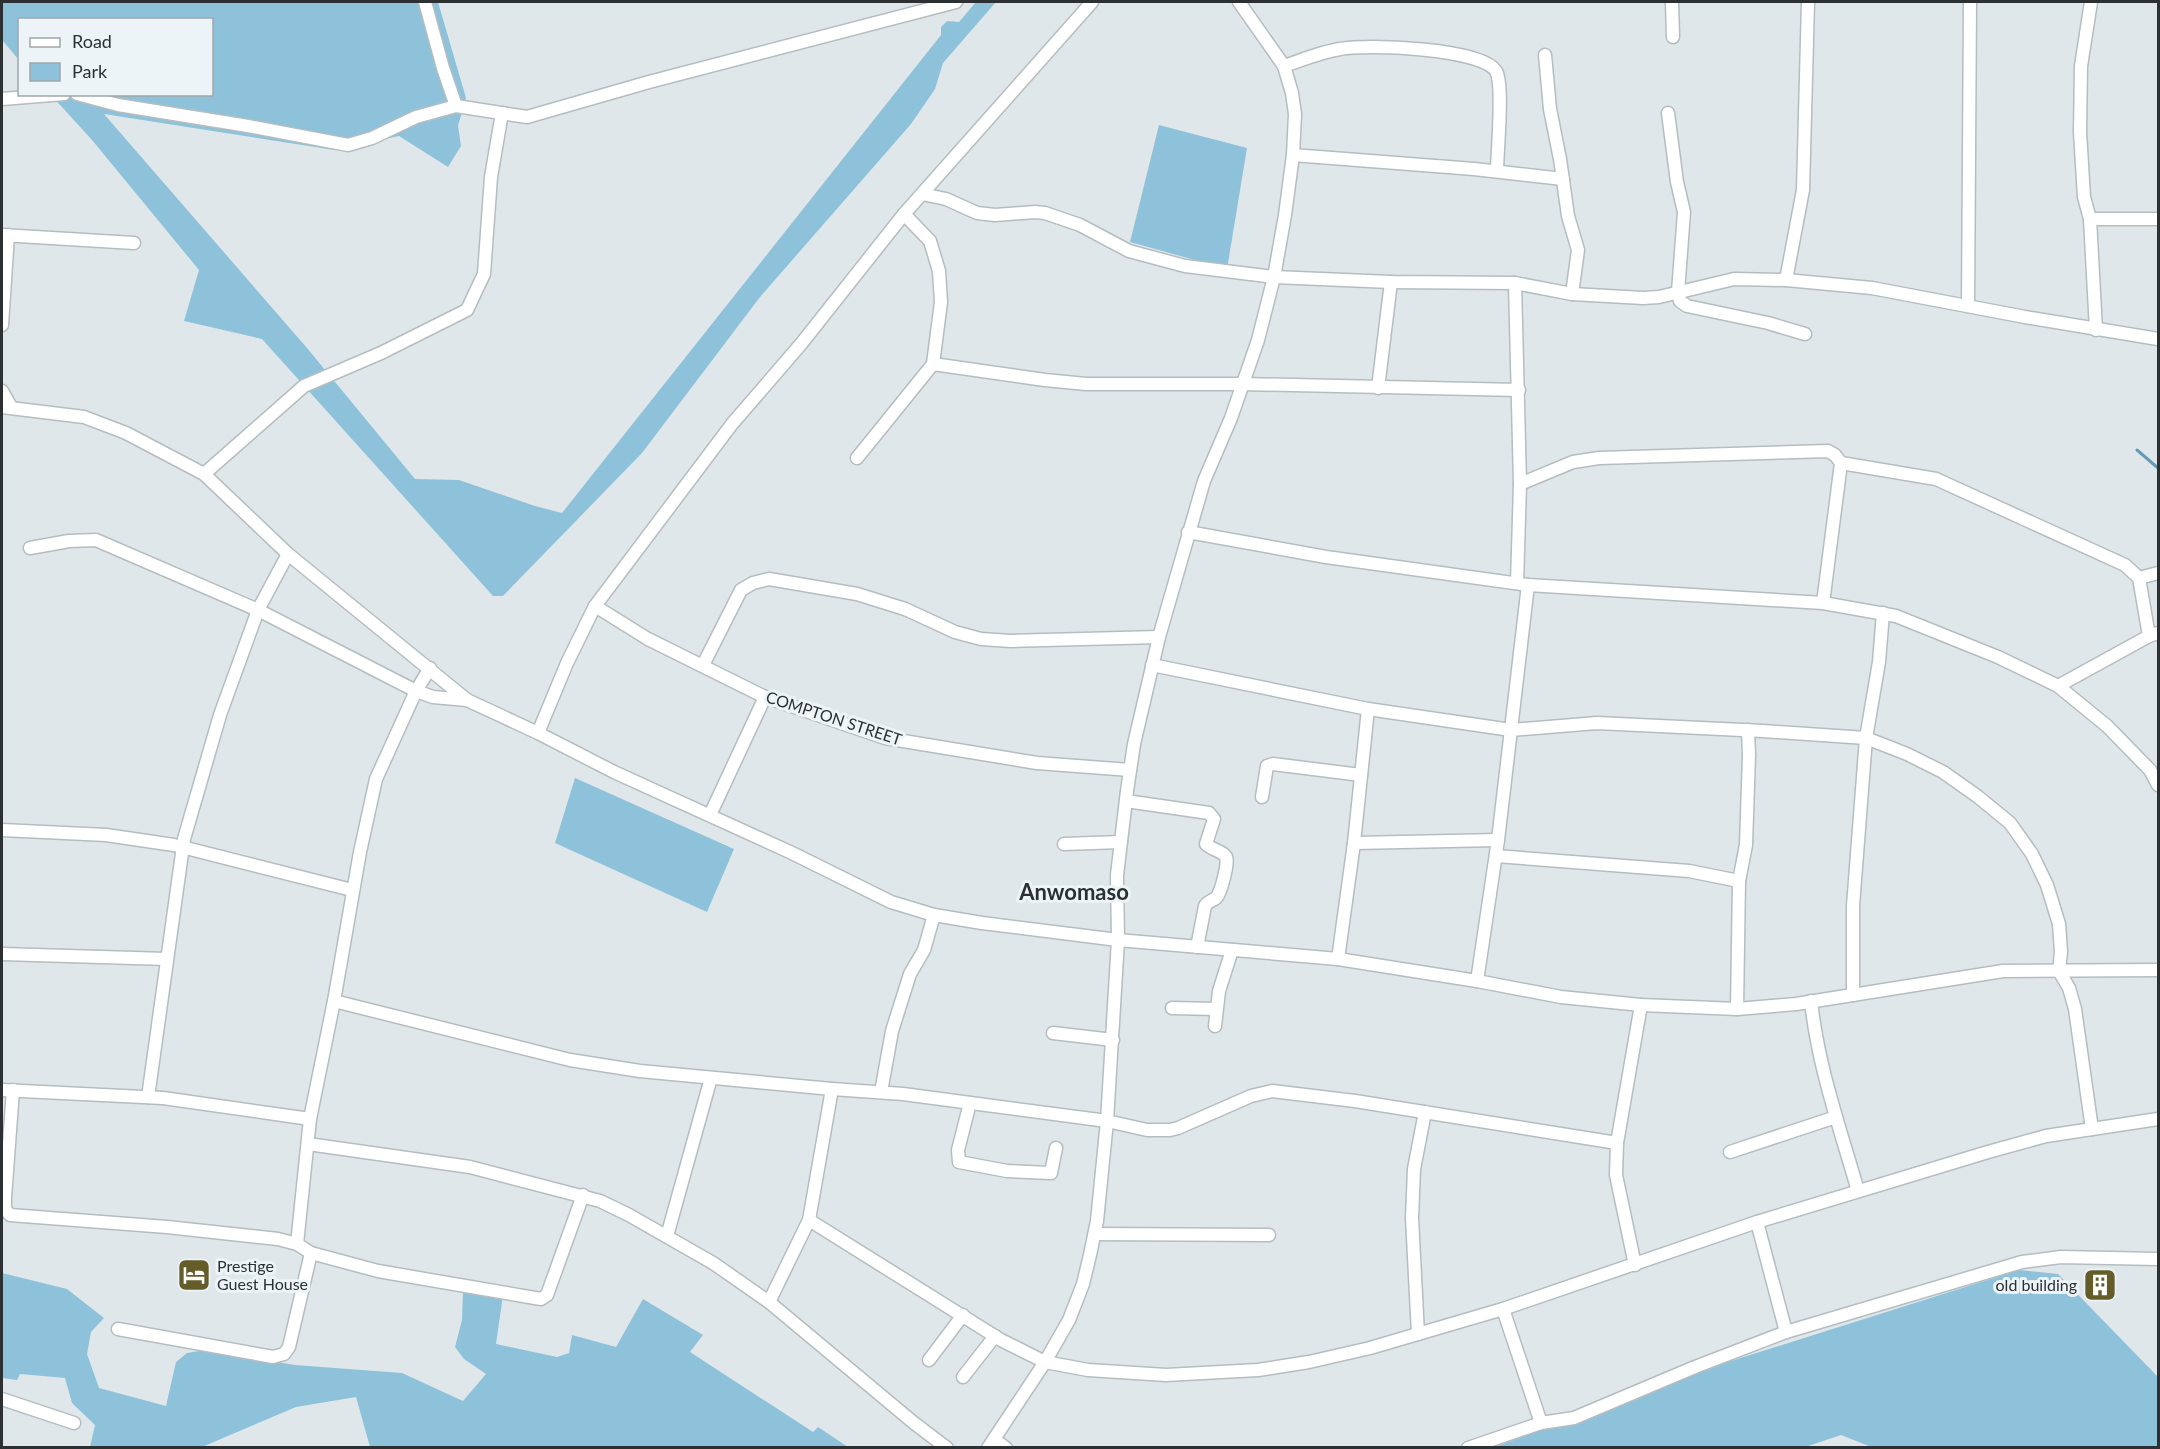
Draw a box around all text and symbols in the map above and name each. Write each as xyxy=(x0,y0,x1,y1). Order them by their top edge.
legend xyxy=(18,18,213,96)
text: Road xyxy=(72,30,112,52)
text: Park xyxy=(72,60,108,82)
street label: COMPTON STREET xyxy=(764,687,905,749)
district label: Anwomaso xyxy=(1018,878,1129,905)
place label: Prestige Guest House xyxy=(217,1256,308,1293)
hotel icon: Prestige Guest House xyxy=(176,1257,212,1293)
building icon: old building xyxy=(2082,1267,2118,1303)
place label: old building xyxy=(1996,1275,2077,1294)

